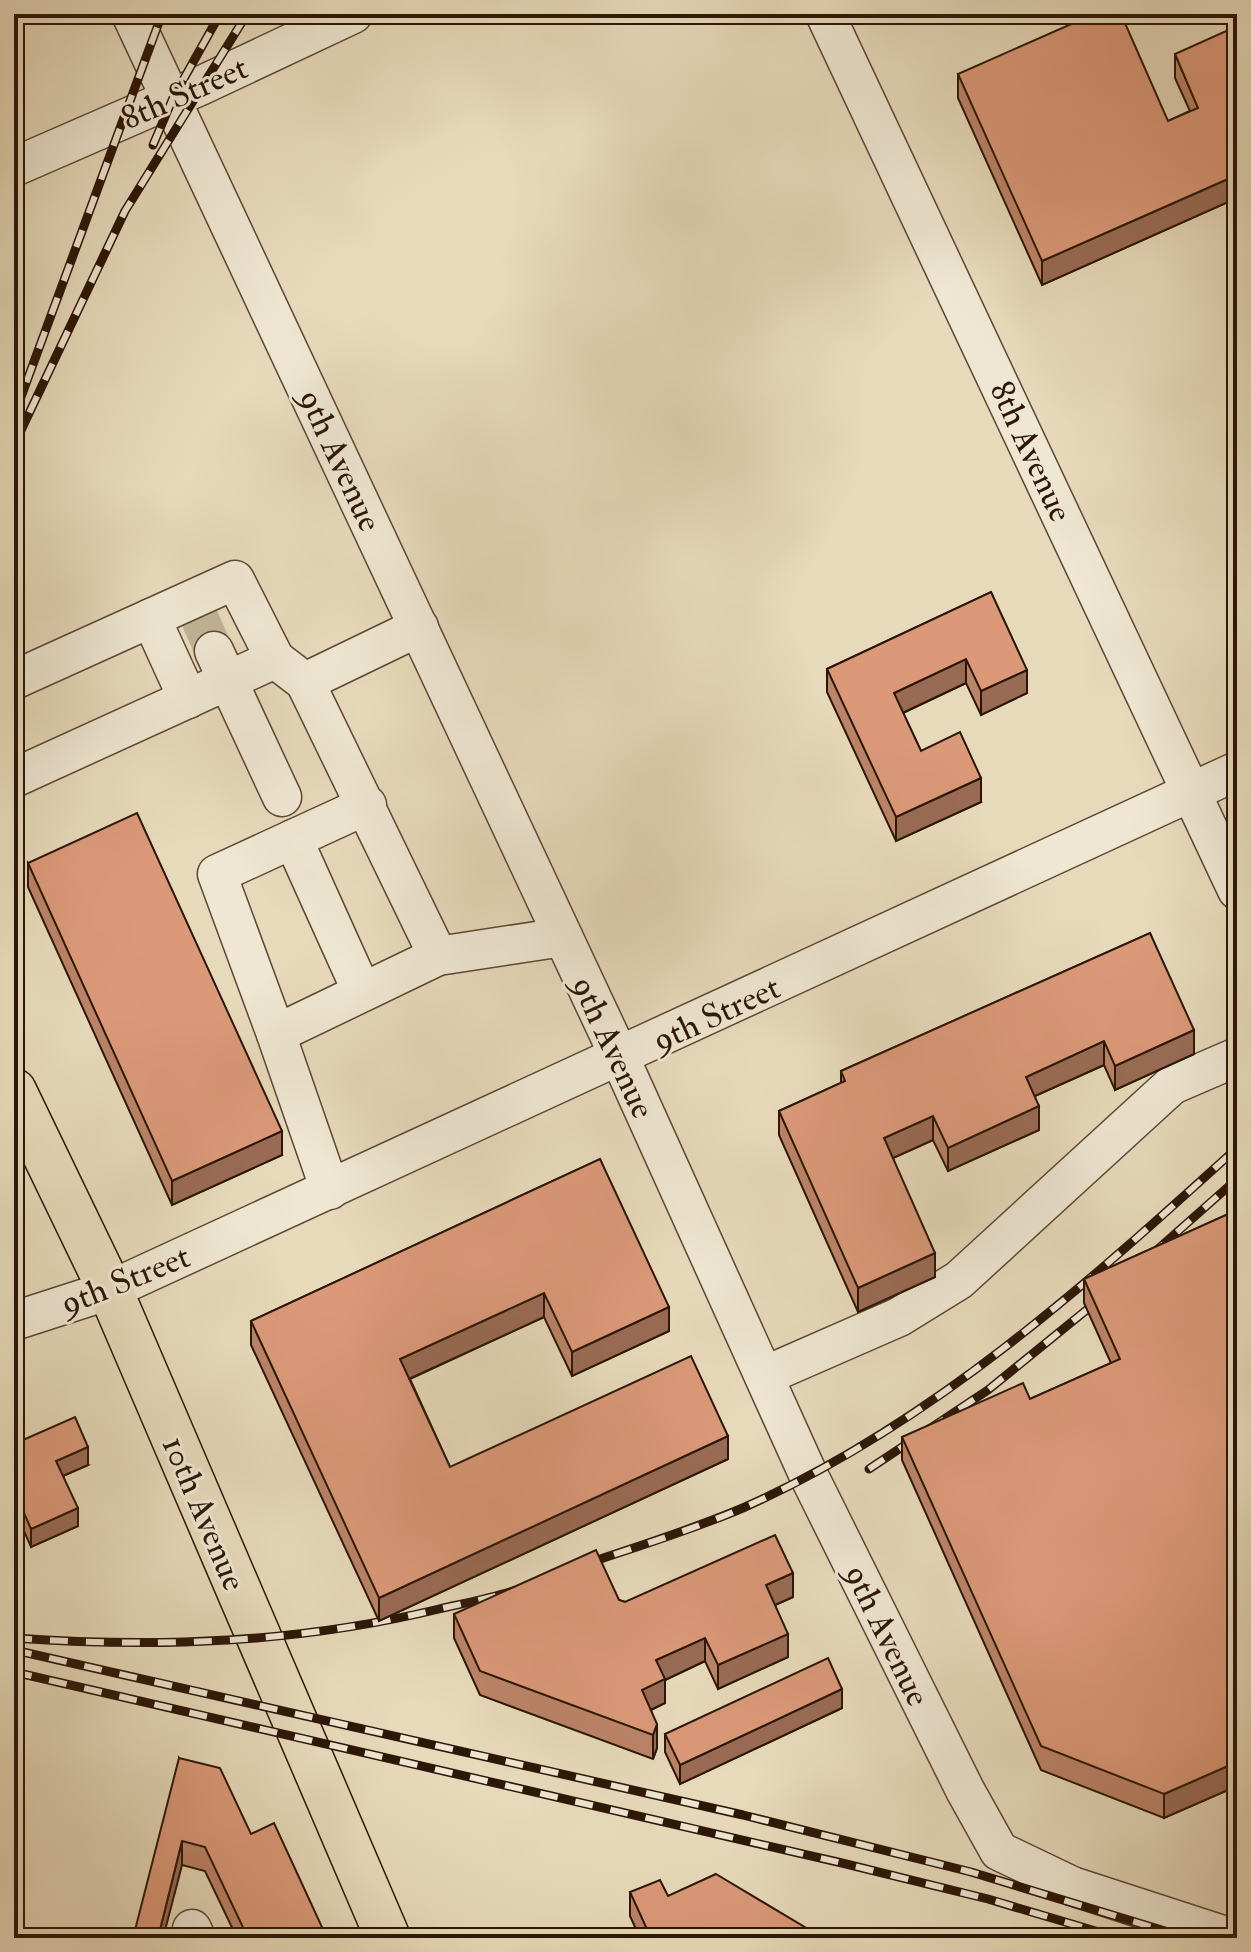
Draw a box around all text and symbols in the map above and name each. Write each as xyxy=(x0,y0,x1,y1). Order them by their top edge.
street label: 8th Street xyxy=(115,46,255,140)
street label: 8th Avenue xyxy=(979,374,1082,529)
street label: 9th Avenue xyxy=(287,380,391,539)
street label: 9th Street xyxy=(643,966,787,1064)
street label: 9th Avenue xyxy=(560,967,664,1126)
street label: 9th Street xyxy=(52,1235,196,1327)
street label: 10th Avenue xyxy=(152,1430,255,1597)
street label: 9th Avenue xyxy=(833,1555,939,1713)

